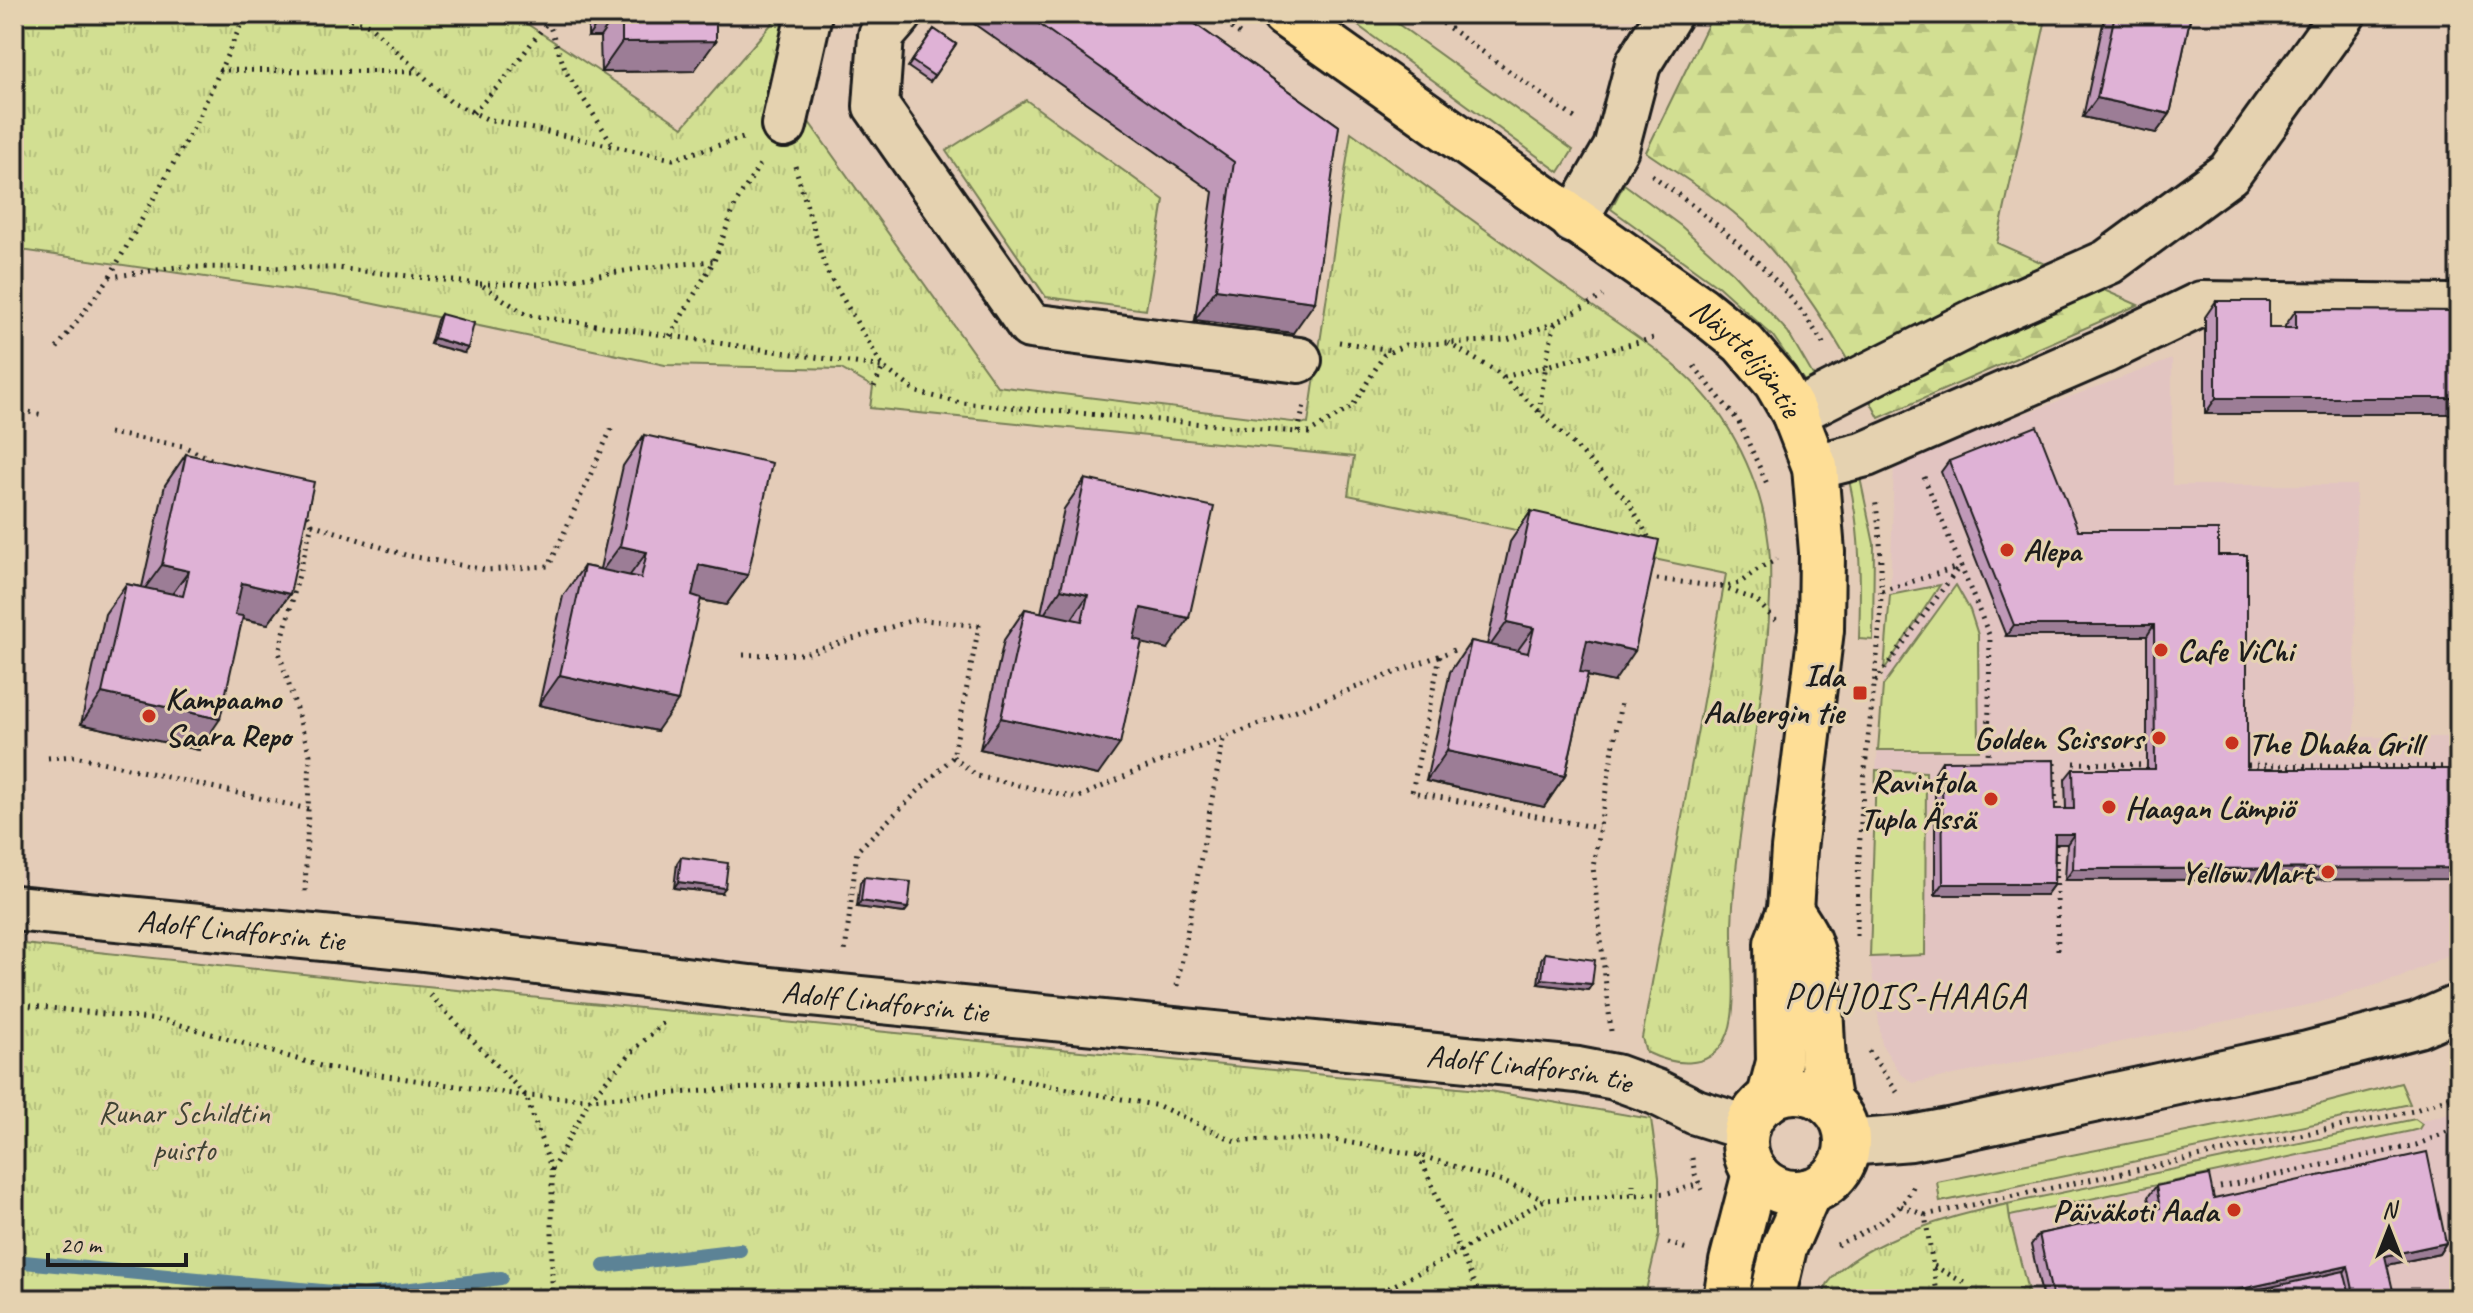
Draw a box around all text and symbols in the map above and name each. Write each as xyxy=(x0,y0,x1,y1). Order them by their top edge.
street label: Näyttelijäntie xyxy=(1682,288,1813,426)
place label: Alepa xyxy=(2023,530,2084,571)
marker: Alepa xyxy=(1998,541,2016,559)
place label: Cafe ViChi xyxy=(2177,630,2297,671)
marker: Cafe ViChi xyxy=(2152,641,2170,659)
place label: Ida Aalbergin tie xyxy=(1703,655,1847,733)
place label: Kampaamo Saara Repo xyxy=(165,678,294,756)
marker: Ida Aalbergin tie xyxy=(1851,684,1869,702)
marker: Kampaamo Saara Repo xyxy=(140,707,158,725)
place label: Golden Scissors xyxy=(1974,718,2147,759)
place label: The Dhaka Grill xyxy=(2248,723,2429,764)
marker: Golden Scissors xyxy=(2150,729,2168,747)
marker: The Dhaka Grill xyxy=(2223,734,2241,752)
place label: Ravintola Tupla Ässä xyxy=(1860,761,1978,839)
place label: Haagan Lämpiö xyxy=(2125,787,2298,828)
marker: Ravintola Tupla Ässä xyxy=(1982,790,2000,808)
marker: Haagan Lämpiö xyxy=(2100,798,2118,816)
place label: Yellow Mart xyxy=(2181,852,2315,893)
marker: Yellow Mart xyxy=(2319,863,2337,881)
street label: Adolf Lindforsin tie xyxy=(136,900,349,961)
street label: Adolf Lindforsin tie xyxy=(780,971,993,1032)
district label: POHJOIS-HAAGA xyxy=(1784,973,2028,1019)
street label: Adolf Lindforsin tie xyxy=(1425,1035,1641,1103)
park label: Runar Schildtin puisto xyxy=(98,1092,271,1170)
north arrow xyxy=(2349,1189,2429,1269)
place label: Päiväkoti Aada xyxy=(2052,1190,2221,1231)
text: N xyxy=(2382,1196,2399,1224)
marker: Päiväkoti Aada xyxy=(2225,1201,2243,1219)
scale bar xyxy=(48,1217,186,1267)
text: 20 m xyxy=(60,1230,103,1260)

